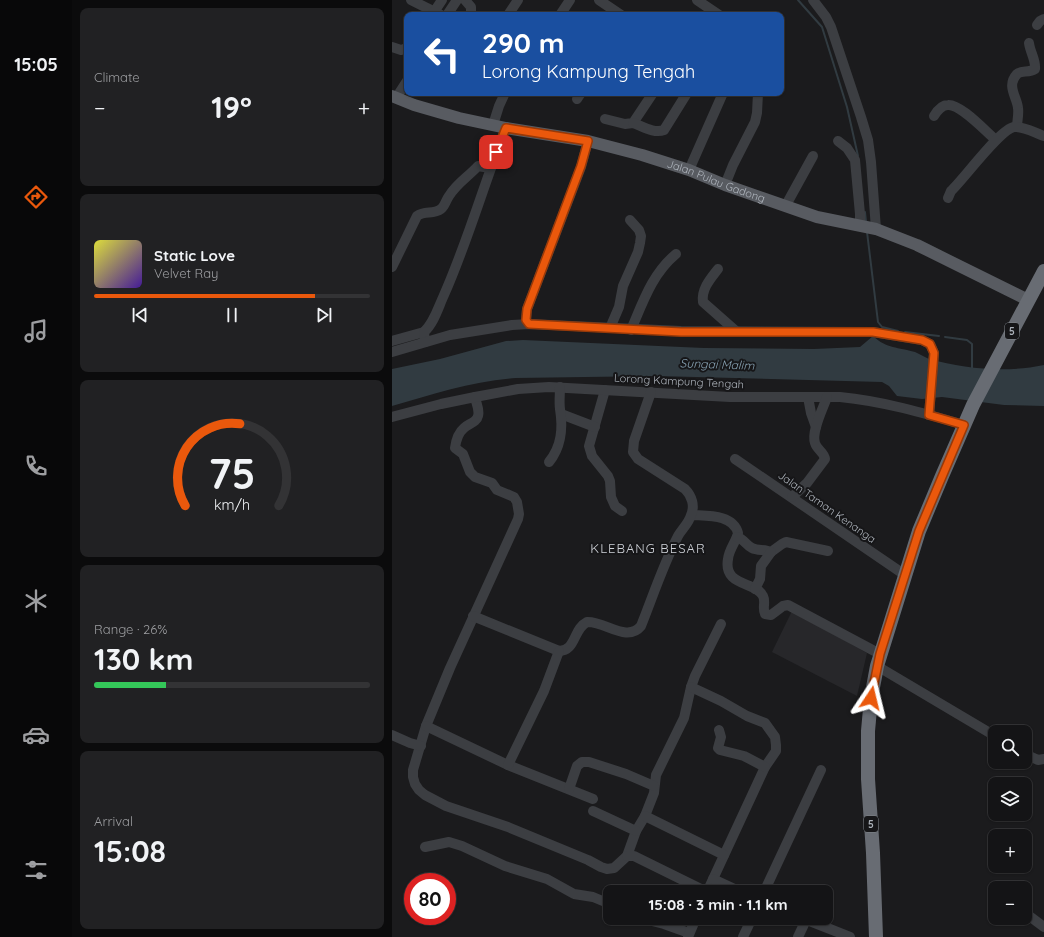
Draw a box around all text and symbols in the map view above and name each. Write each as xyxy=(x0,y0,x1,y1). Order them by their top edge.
text: 290 m xyxy=(482,25,565,60)
icon: left xyxy=(416,28,468,80)
text: 15:05 xyxy=(14,53,58,76)
text: Lorong Kampung Tengah xyxy=(482,60,695,83)
text: Climate xyxy=(94,69,140,85)
text: 19° xyxy=(211,88,252,126)
text: − xyxy=(94,94,105,122)
text: + xyxy=(358,94,370,122)
pin xyxy=(479,135,513,169)
icon: arrive xyxy=(485,141,507,163)
street label: Jalan Pulau Gadong xyxy=(665,156,767,205)
icon: directions xyxy=(22,183,50,211)
text: Static Love xyxy=(154,246,235,265)
text: Velvet Ray xyxy=(154,265,219,281)
icon: previous xyxy=(129,304,151,326)
icon: pause xyxy=(221,304,243,326)
icon: next xyxy=(313,304,335,326)
icon: music xyxy=(22,317,50,345)
road number: 5 xyxy=(1005,323,1019,339)
water label: Sungai Malim xyxy=(679,355,756,373)
street label: Lorong Kampung Tengah xyxy=(614,371,744,391)
text: 75 xyxy=(209,447,255,499)
icon: phone xyxy=(22,452,50,480)
street label: Jalan Taman Kenanga xyxy=(775,468,879,546)
text: km/h xyxy=(214,496,250,514)
district label: KLEBANG BESAR xyxy=(590,540,706,556)
icon: climate xyxy=(22,587,50,615)
text: Range · 26% xyxy=(94,621,167,637)
text: 130 km xyxy=(94,640,193,678)
position arrow xyxy=(850,677,892,719)
icon: car xyxy=(22,721,50,749)
map controls xyxy=(988,725,1032,925)
button: search xyxy=(988,725,1032,769)
button: layers xyxy=(988,777,1032,821)
text: Arrival xyxy=(94,813,133,829)
road number: 5 xyxy=(864,816,878,832)
button: + xyxy=(988,829,1032,873)
text: 15:08 xyxy=(94,832,166,870)
icon: filters xyxy=(22,856,50,884)
speed limit sign: 80 xyxy=(404,873,456,925)
button: − xyxy=(988,881,1032,925)
text: 15:08 · 3 min · 1.1 km xyxy=(648,895,788,914)

